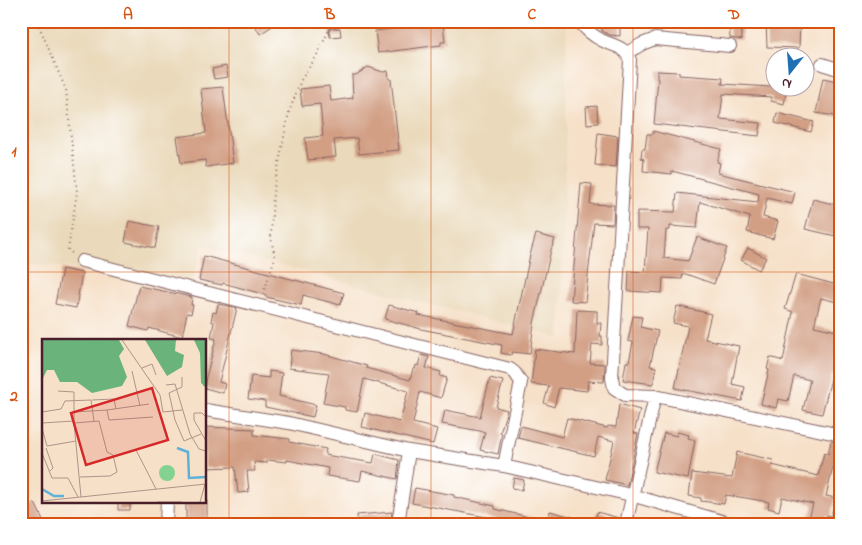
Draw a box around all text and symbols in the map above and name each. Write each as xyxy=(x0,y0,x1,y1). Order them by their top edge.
text: A xyxy=(123,3,133,27)
text: B xyxy=(324,3,336,27)
text: C xyxy=(528,3,537,27)
text: D xyxy=(727,3,740,27)
north arrow xyxy=(764,48,814,98)
text: N xyxy=(779,72,794,94)
text: 1 xyxy=(11,140,17,164)
inset map xyxy=(42,339,206,502)
text: 2 xyxy=(9,385,18,409)

